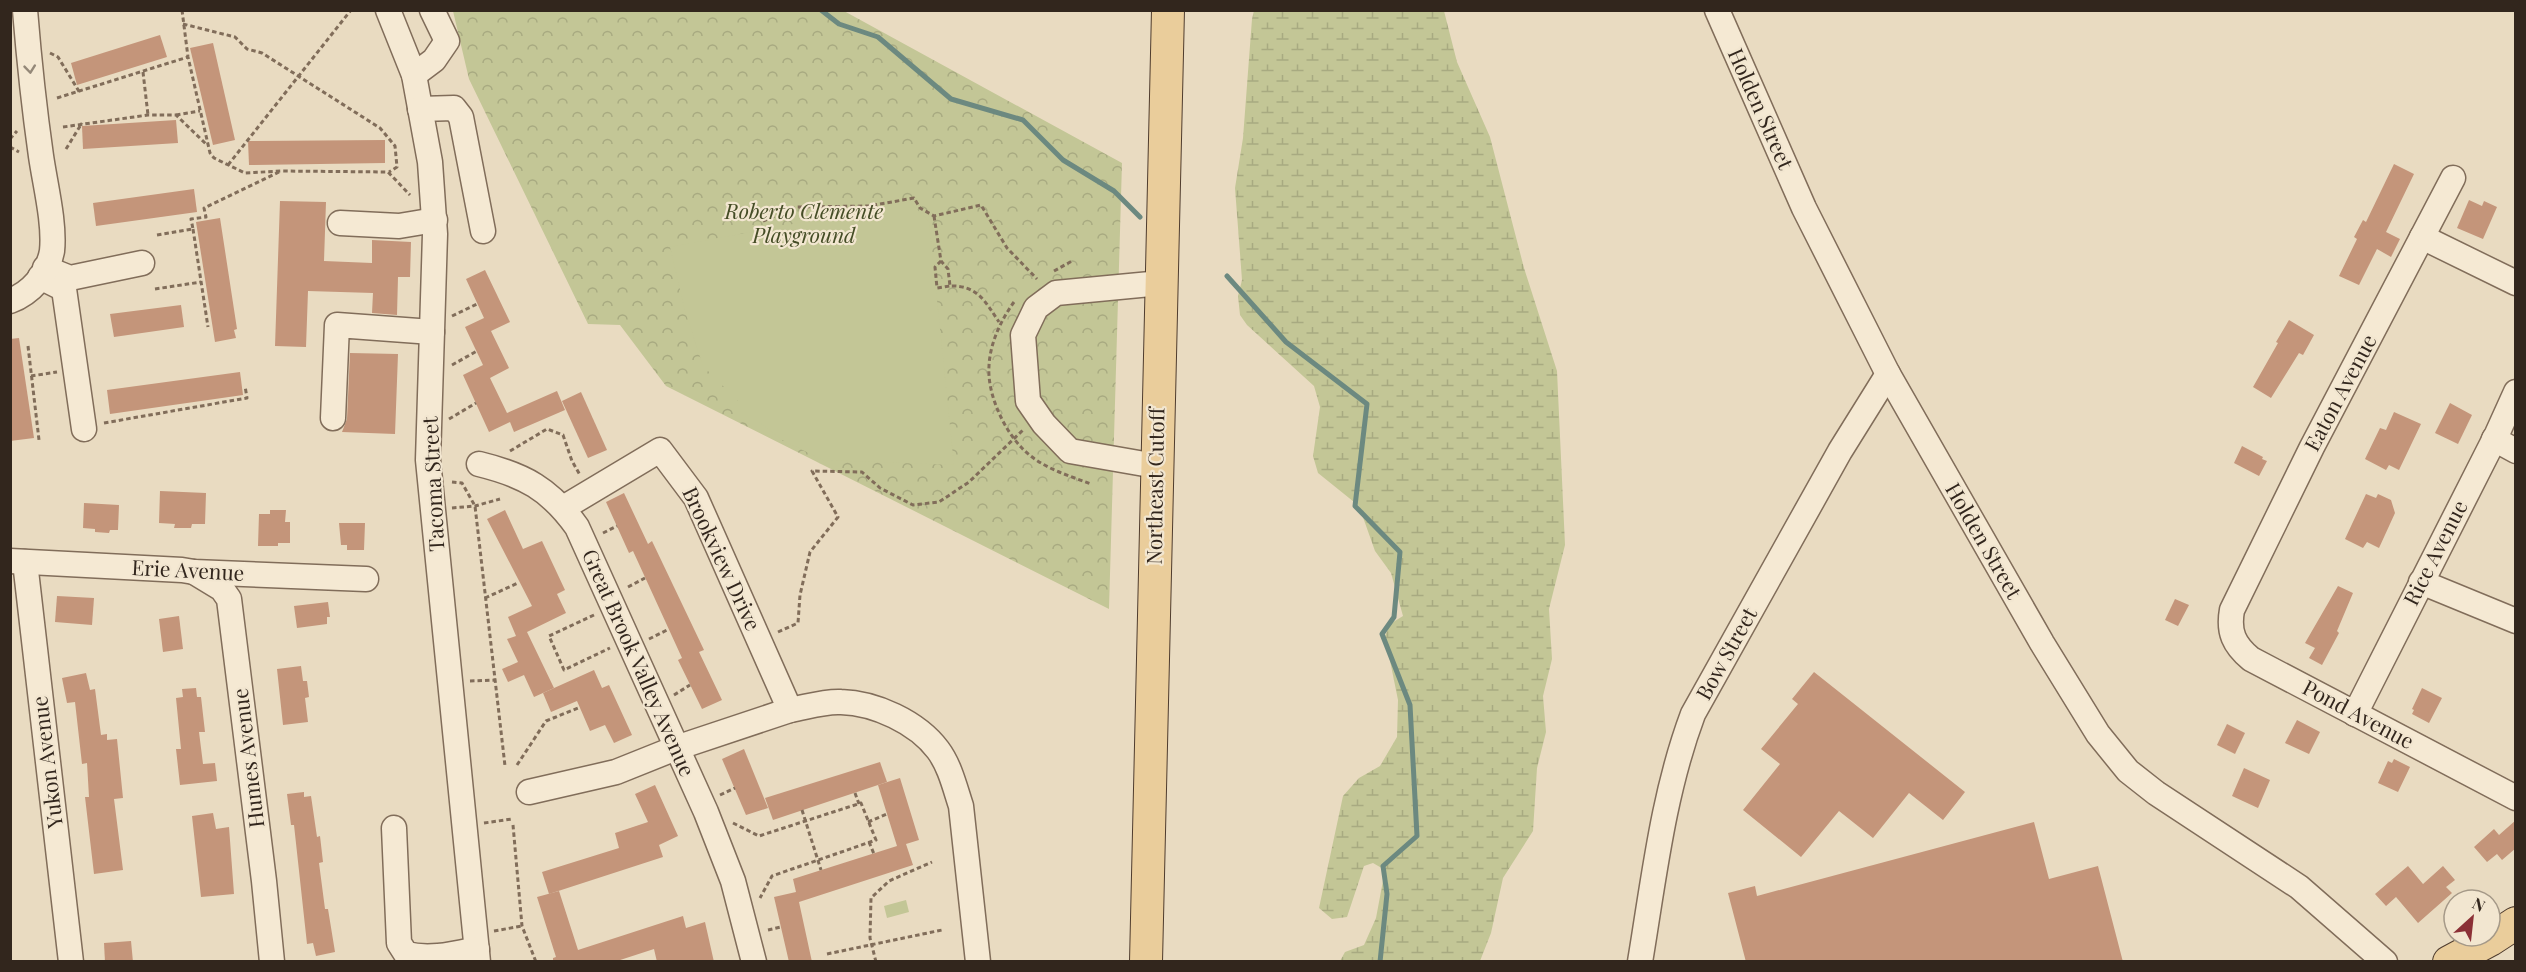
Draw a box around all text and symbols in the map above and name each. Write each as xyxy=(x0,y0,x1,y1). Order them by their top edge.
street label: Holden Street xyxy=(1723,43,1801,174)
one-way arrow xyxy=(23,64,36,73)
park label: Roberto Clemente Playground xyxy=(724,196,883,248)
street label: Eaton Avenue xyxy=(2297,329,2382,455)
street label: Northeast Cutoff xyxy=(1139,405,1169,565)
street label: Tacoma Street xyxy=(414,415,450,552)
street label: Holden Street xyxy=(1940,477,2030,604)
street label: Brookview Drive xyxy=(677,482,768,635)
street label: Rice Avenue xyxy=(2396,495,2473,609)
street label: Great Brook Valley Avenue xyxy=(577,544,703,780)
street label: Erie Avenue xyxy=(131,552,245,586)
street label: Bow Street xyxy=(1688,601,1762,704)
street label: Pond Avenue xyxy=(2298,672,2419,754)
street label: Humes Avenue xyxy=(225,687,269,830)
street label: Yukon Avenue xyxy=(24,695,68,831)
north arrow xyxy=(2442,888,2502,948)
text: N xyxy=(2469,892,2489,916)

